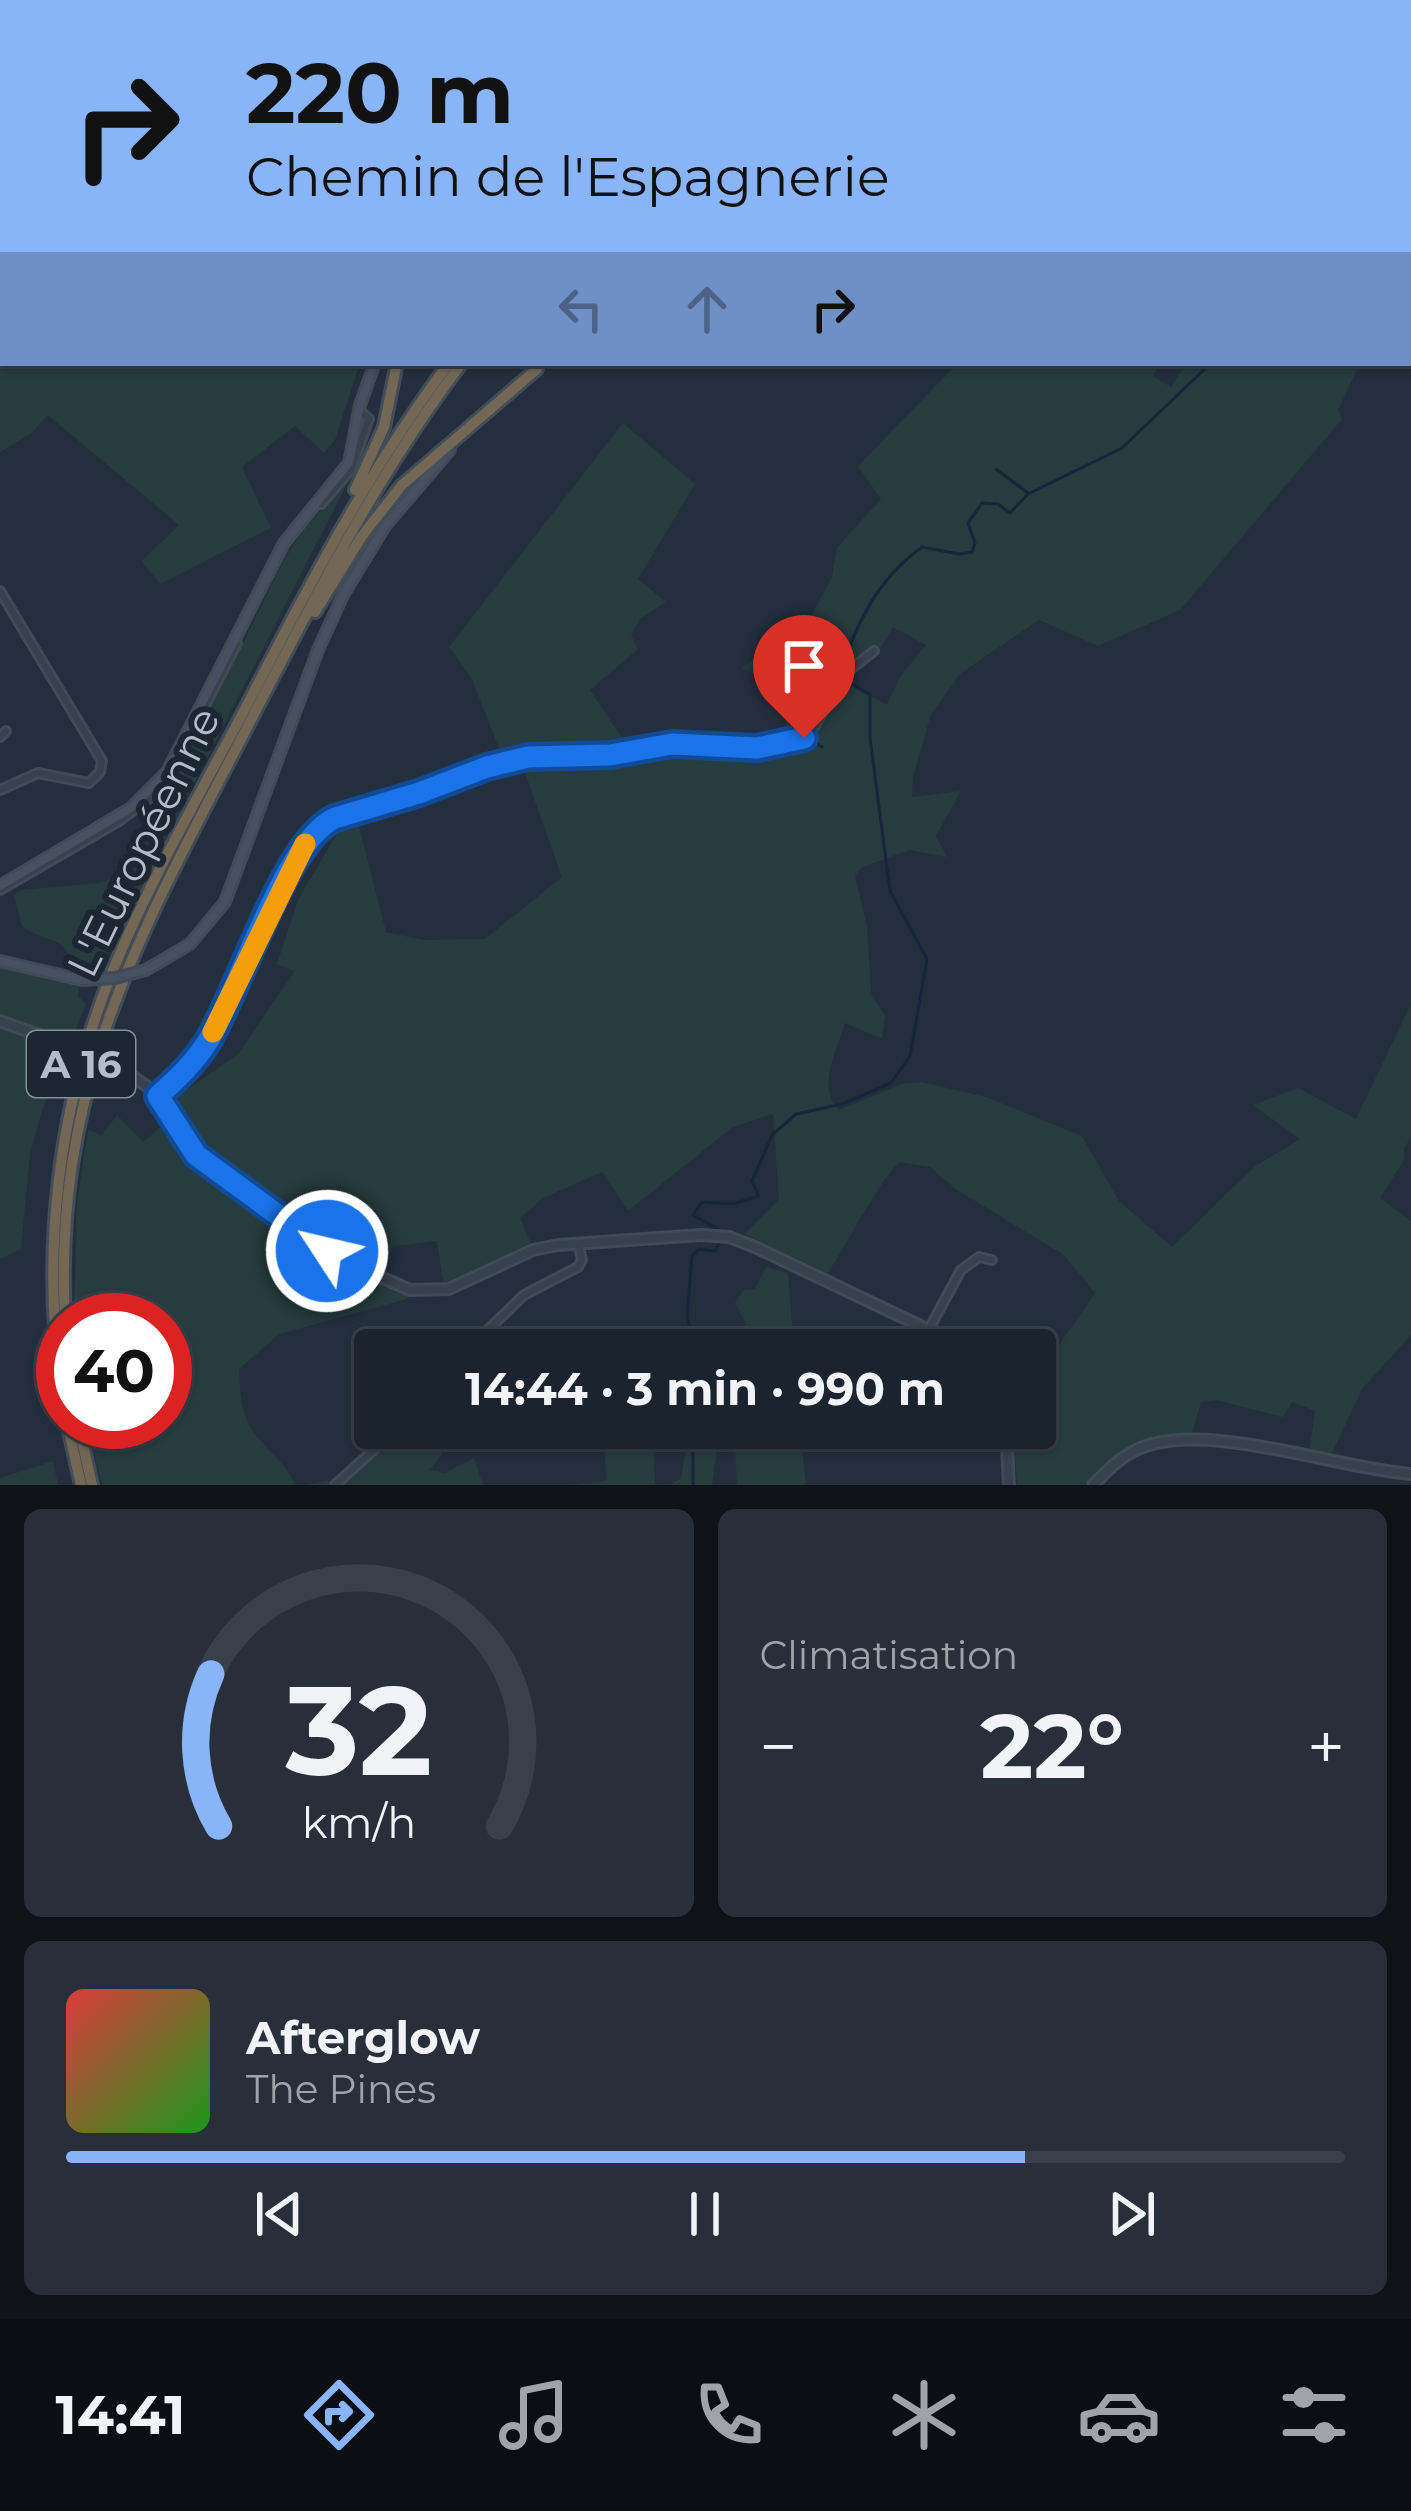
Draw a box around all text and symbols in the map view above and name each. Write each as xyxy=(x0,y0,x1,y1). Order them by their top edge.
text: 220 m xyxy=(246,42,514,144)
icon: right xyxy=(48,48,204,204)
text: Chemin de l'Espagnerie xyxy=(246,144,890,210)
icon: left xyxy=(548,276,614,342)
icon: ahead xyxy=(674,276,740,342)
icon: right xyxy=(800,276,866,342)
pin xyxy=(753,615,855,738)
icon: arrive xyxy=(771,633,837,699)
street label: L'Européenne xyxy=(55,699,231,985)
road number: A 16 xyxy=(27,1031,135,1097)
position arrow xyxy=(264,1188,390,1314)
speed limit sign: 40 xyxy=(36,1293,192,1449)
text: 14:44 · 3 min · 990 m xyxy=(465,1361,945,1416)
text: Climatisation xyxy=(760,1631,1018,1679)
text: 32 xyxy=(284,1654,432,1806)
text: 22° xyxy=(980,1691,1124,1801)
text: − xyxy=(760,1706,797,1787)
text: + xyxy=(1307,1706,1345,1787)
text: km/h xyxy=(302,1796,416,1849)
text: Afterglow xyxy=(246,2010,480,2065)
text: The Pines xyxy=(246,2065,436,2113)
icon: previous xyxy=(246,2181,312,2247)
icon: pause xyxy=(672,2181,738,2247)
icon: next xyxy=(1099,2181,1165,2247)
icon: directions xyxy=(297,2373,381,2457)
icon: music xyxy=(492,2373,576,2457)
icon: phone xyxy=(687,2373,771,2457)
icon: climate xyxy=(882,2373,966,2457)
icon: car xyxy=(1077,2373,1161,2457)
icon: filters xyxy=(1272,2373,1356,2457)
text: 14:41 xyxy=(56,2382,186,2448)

